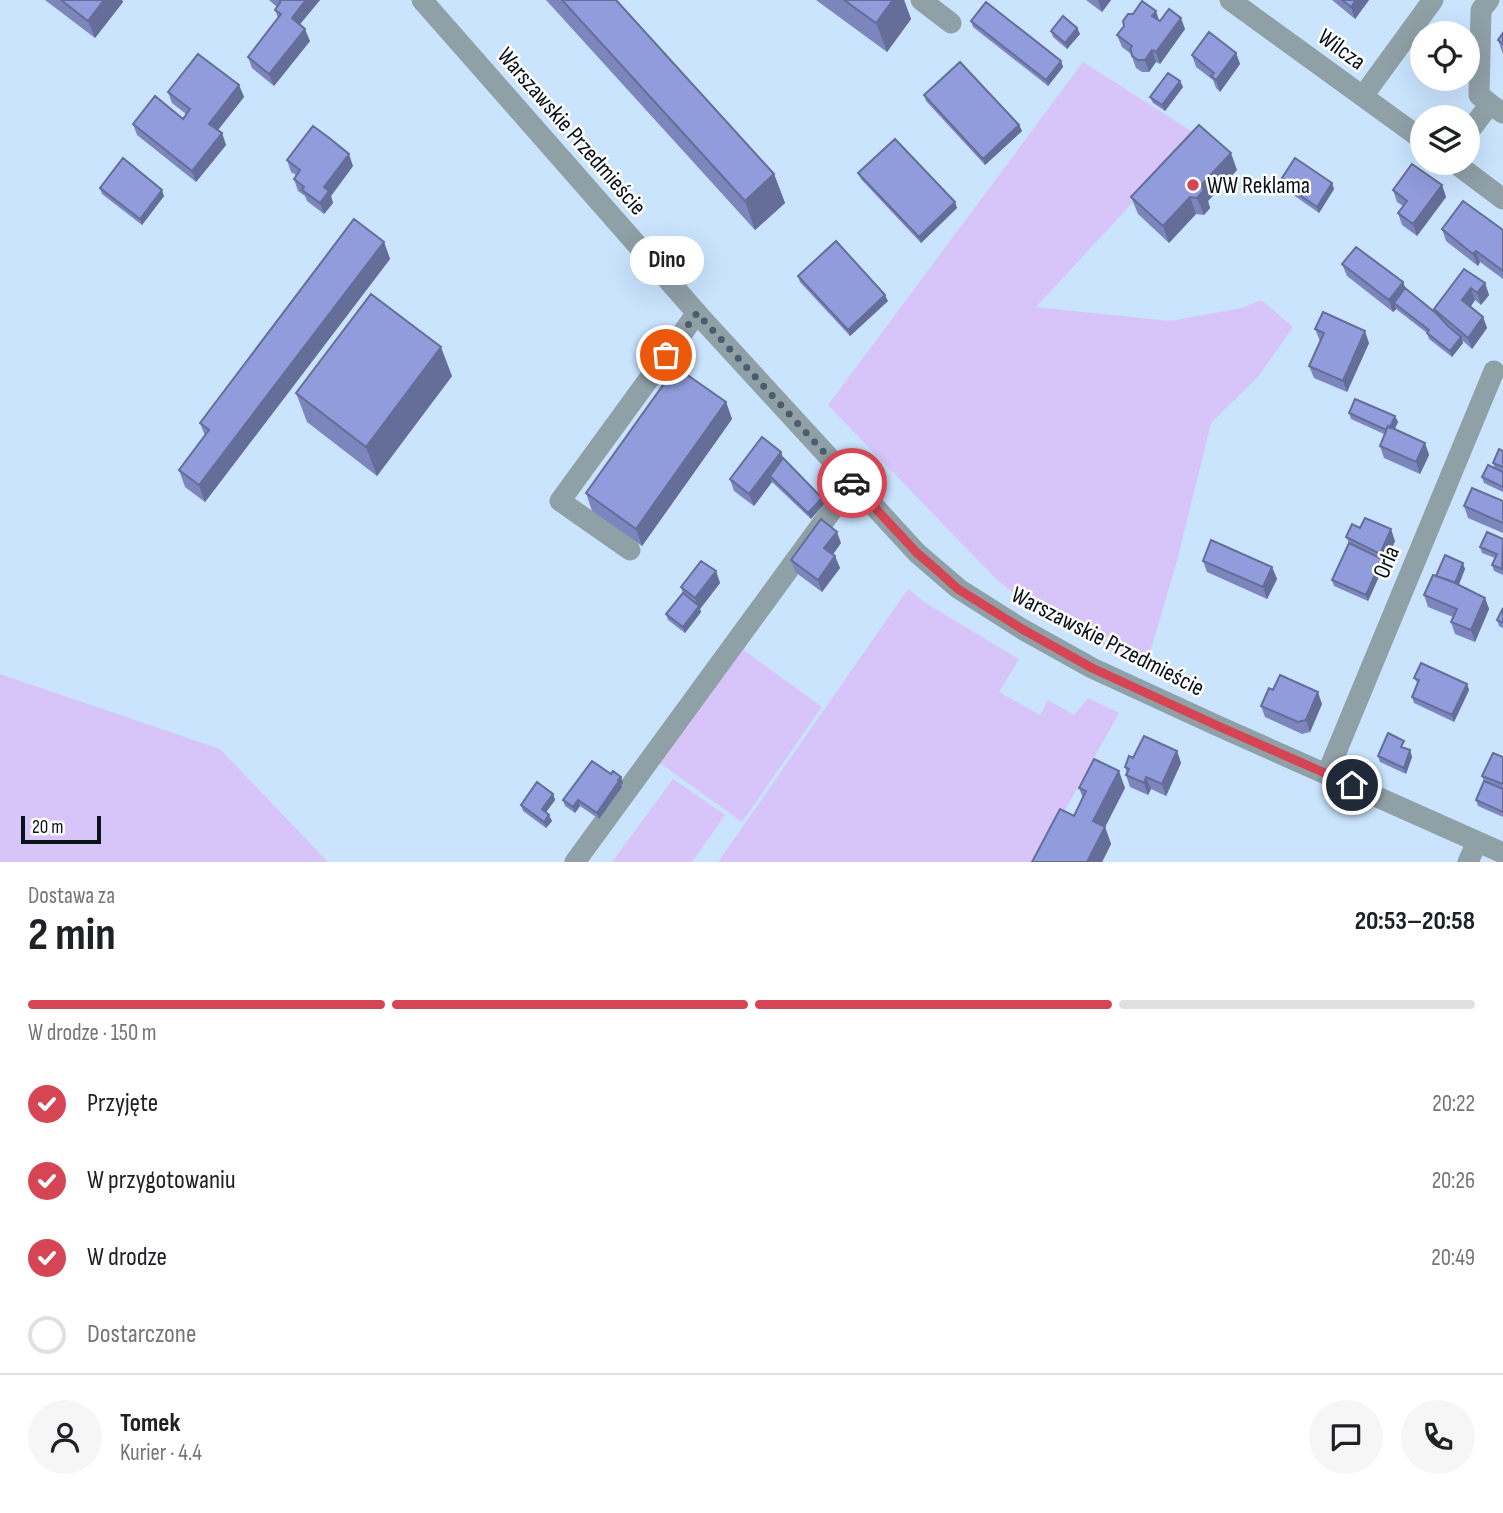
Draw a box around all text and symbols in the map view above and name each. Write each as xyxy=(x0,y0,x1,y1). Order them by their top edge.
map controls xyxy=(1410,21,1480,175)
button: locate xyxy=(1410,21,1480,91)
street label: Wilcza xyxy=(1312,22,1371,76)
street label: Warszawskie Przedmieście xyxy=(491,42,652,221)
button: layers xyxy=(1410,105,1480,175)
place label: WW Reklama xyxy=(1207,171,1310,200)
marker: WW Reklama xyxy=(1185,177,1201,193)
callout: Dino xyxy=(629,236,703,285)
text: Dino xyxy=(649,246,685,274)
pin xyxy=(636,325,696,385)
icon: bag xyxy=(647,336,685,374)
courier xyxy=(817,448,887,518)
icon: car xyxy=(833,464,871,502)
street label: Orla xyxy=(1367,542,1406,583)
street label: Warszawskie Przedmieście xyxy=(1006,580,1209,703)
pin xyxy=(1322,755,1382,815)
icon: home xyxy=(1333,766,1371,804)
scale bar xyxy=(21,813,102,845)
text: 20 m xyxy=(32,816,64,839)
text: Dostawa za xyxy=(28,882,115,910)
text: 20:53–20:58 xyxy=(1355,906,1475,937)
text: 2 min xyxy=(28,908,116,963)
text: W drodze · 150 m xyxy=(28,1019,157,1047)
icon: check xyxy=(28,1085,66,1123)
text: Przyjęte xyxy=(87,1088,158,1119)
text: 20:22 xyxy=(1432,1090,1475,1118)
icon: check xyxy=(28,1162,66,1200)
text: W przygotowaniu xyxy=(87,1165,236,1196)
text: 20:26 xyxy=(1432,1167,1475,1195)
icon: check xyxy=(28,1239,66,1277)
text: W drodze xyxy=(87,1242,167,1273)
text: 20:49 xyxy=(1431,1244,1475,1272)
text: Dostarczone xyxy=(87,1319,196,1350)
button: person xyxy=(28,1400,102,1474)
button: chat xyxy=(1309,1400,1383,1474)
button: phone xyxy=(1401,1400,1475,1474)
text: Tomek xyxy=(120,1408,180,1439)
text: Kurier · 4.4 xyxy=(120,1439,202,1467)

